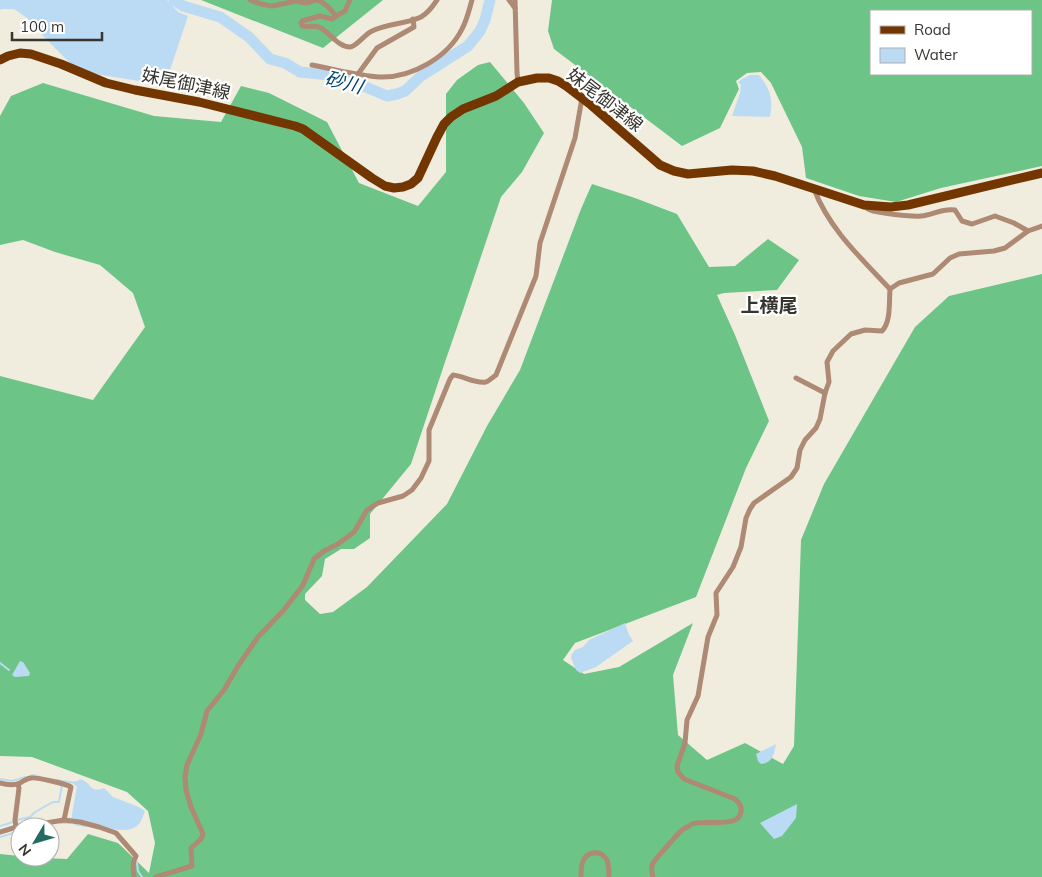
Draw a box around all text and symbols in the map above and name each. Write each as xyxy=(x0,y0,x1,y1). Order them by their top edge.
scale bar xyxy=(12,10,102,42)
legend xyxy=(870,10,1032,75)
text: 100 m xyxy=(20,17,64,36)
text: Road xyxy=(914,20,951,39)
text: Water xyxy=(914,45,958,64)
street label: 妹尾御津線 xyxy=(140,63,233,104)
street label: 妹尾御津線 xyxy=(563,63,648,136)
water label: 砂川 xyxy=(323,65,367,99)
district label: 上横尾 xyxy=(740,293,798,317)
north arrow xyxy=(10,817,60,867)
text: N xyxy=(14,840,35,860)

